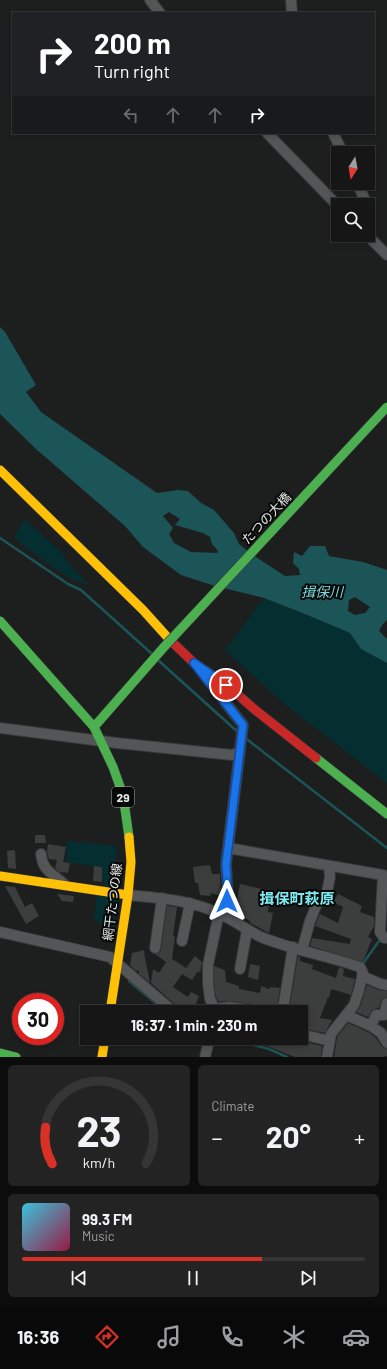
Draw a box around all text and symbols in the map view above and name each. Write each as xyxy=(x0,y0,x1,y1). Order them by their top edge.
text: 200 m xyxy=(94,26,171,60)
icon: right xyxy=(28,28,80,80)
text: Turn right xyxy=(94,60,170,82)
icon: left xyxy=(120,104,142,126)
icon: ahead xyxy=(162,104,184,126)
icon: ahead xyxy=(204,104,226,126)
icon: right xyxy=(246,104,268,126)
north arrow xyxy=(331,146,375,190)
map controls xyxy=(331,146,375,242)
button: search xyxy=(331,198,375,242)
street label: たつの大橋 xyxy=(238,489,294,547)
water label: 揖保川 xyxy=(301,583,345,600)
pin xyxy=(209,668,243,702)
icon: arrive xyxy=(215,674,237,696)
road number: 29 xyxy=(112,787,134,807)
street label: 網干たつの線 xyxy=(99,862,125,942)
position arrow xyxy=(206,880,248,922)
district label: 揖保町萩原 xyxy=(259,889,335,907)
speed limit sign: 30 xyxy=(12,993,64,1045)
text: 16:37 · 1 min · 230 m xyxy=(131,1016,257,1034)
text: Climate xyxy=(212,1098,255,1114)
text: 23 xyxy=(76,1104,121,1154)
text: 20° xyxy=(266,1118,311,1154)
text: − xyxy=(212,1124,223,1150)
text: + xyxy=(354,1124,365,1150)
text: km/h xyxy=(83,1153,115,1170)
text: 99.3 FM xyxy=(82,1210,132,1228)
text: Music xyxy=(82,1228,115,1244)
icon: previous xyxy=(68,1267,90,1289)
icon: pause xyxy=(182,1267,204,1289)
icon: next xyxy=(297,1267,319,1289)
icon: directions xyxy=(93,1323,121,1351)
icon: music xyxy=(155,1323,183,1351)
icon: phone xyxy=(218,1323,246,1351)
icon: climate xyxy=(280,1323,308,1351)
icon: car xyxy=(342,1323,370,1351)
text: 16:36 xyxy=(17,1326,59,1348)

